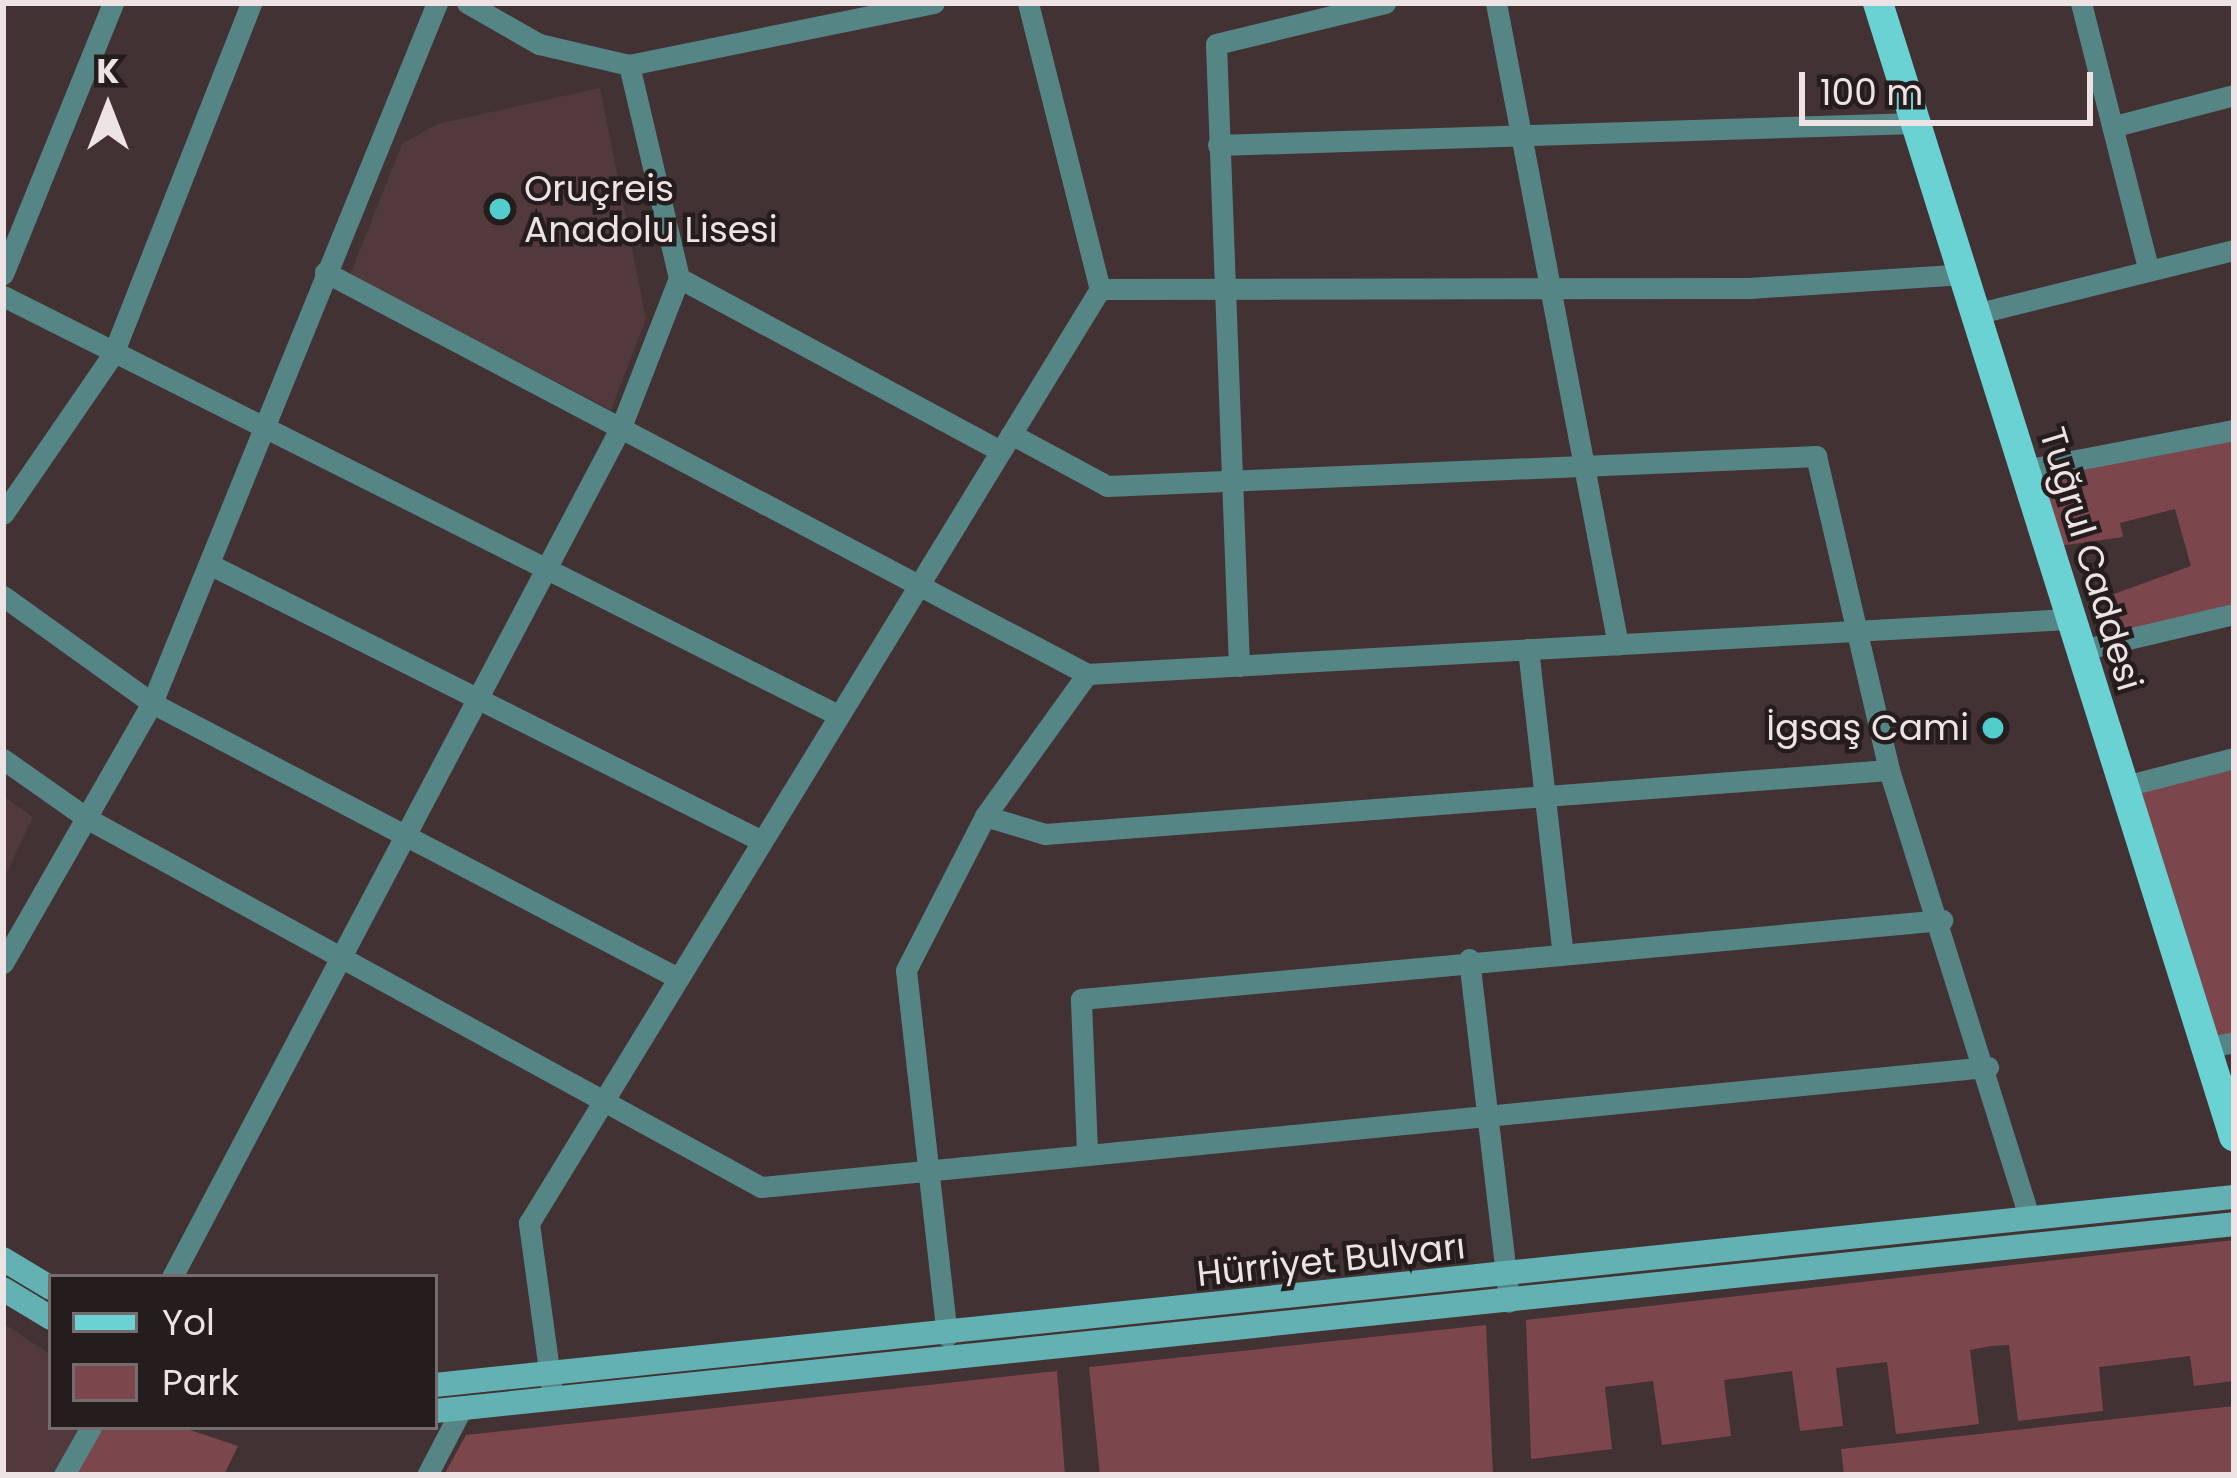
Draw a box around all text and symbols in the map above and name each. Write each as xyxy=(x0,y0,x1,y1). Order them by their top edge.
north arrow xyxy=(48,48,168,168)
text: K xyxy=(96,48,120,95)
scale bar xyxy=(1805,48,2099,122)
text: 100 m xyxy=(1820,67,1923,118)
place label: Oruçreis Anadolu Lisesi xyxy=(524,166,778,251)
marker: Oruçreis Anadolu Lisesi xyxy=(487,196,513,222)
street label: Tuğrul Caddesi xyxy=(2031,422,2151,696)
place label: İgsaş Cami xyxy=(1766,706,1969,750)
marker: İgsaş Cami xyxy=(1980,715,2006,741)
street label: Hürriyet Bulvarı xyxy=(1195,1224,1467,1296)
legend xyxy=(48,1274,438,1430)
text: Yol xyxy=(162,1297,215,1348)
text: Park xyxy=(162,1357,239,1408)

